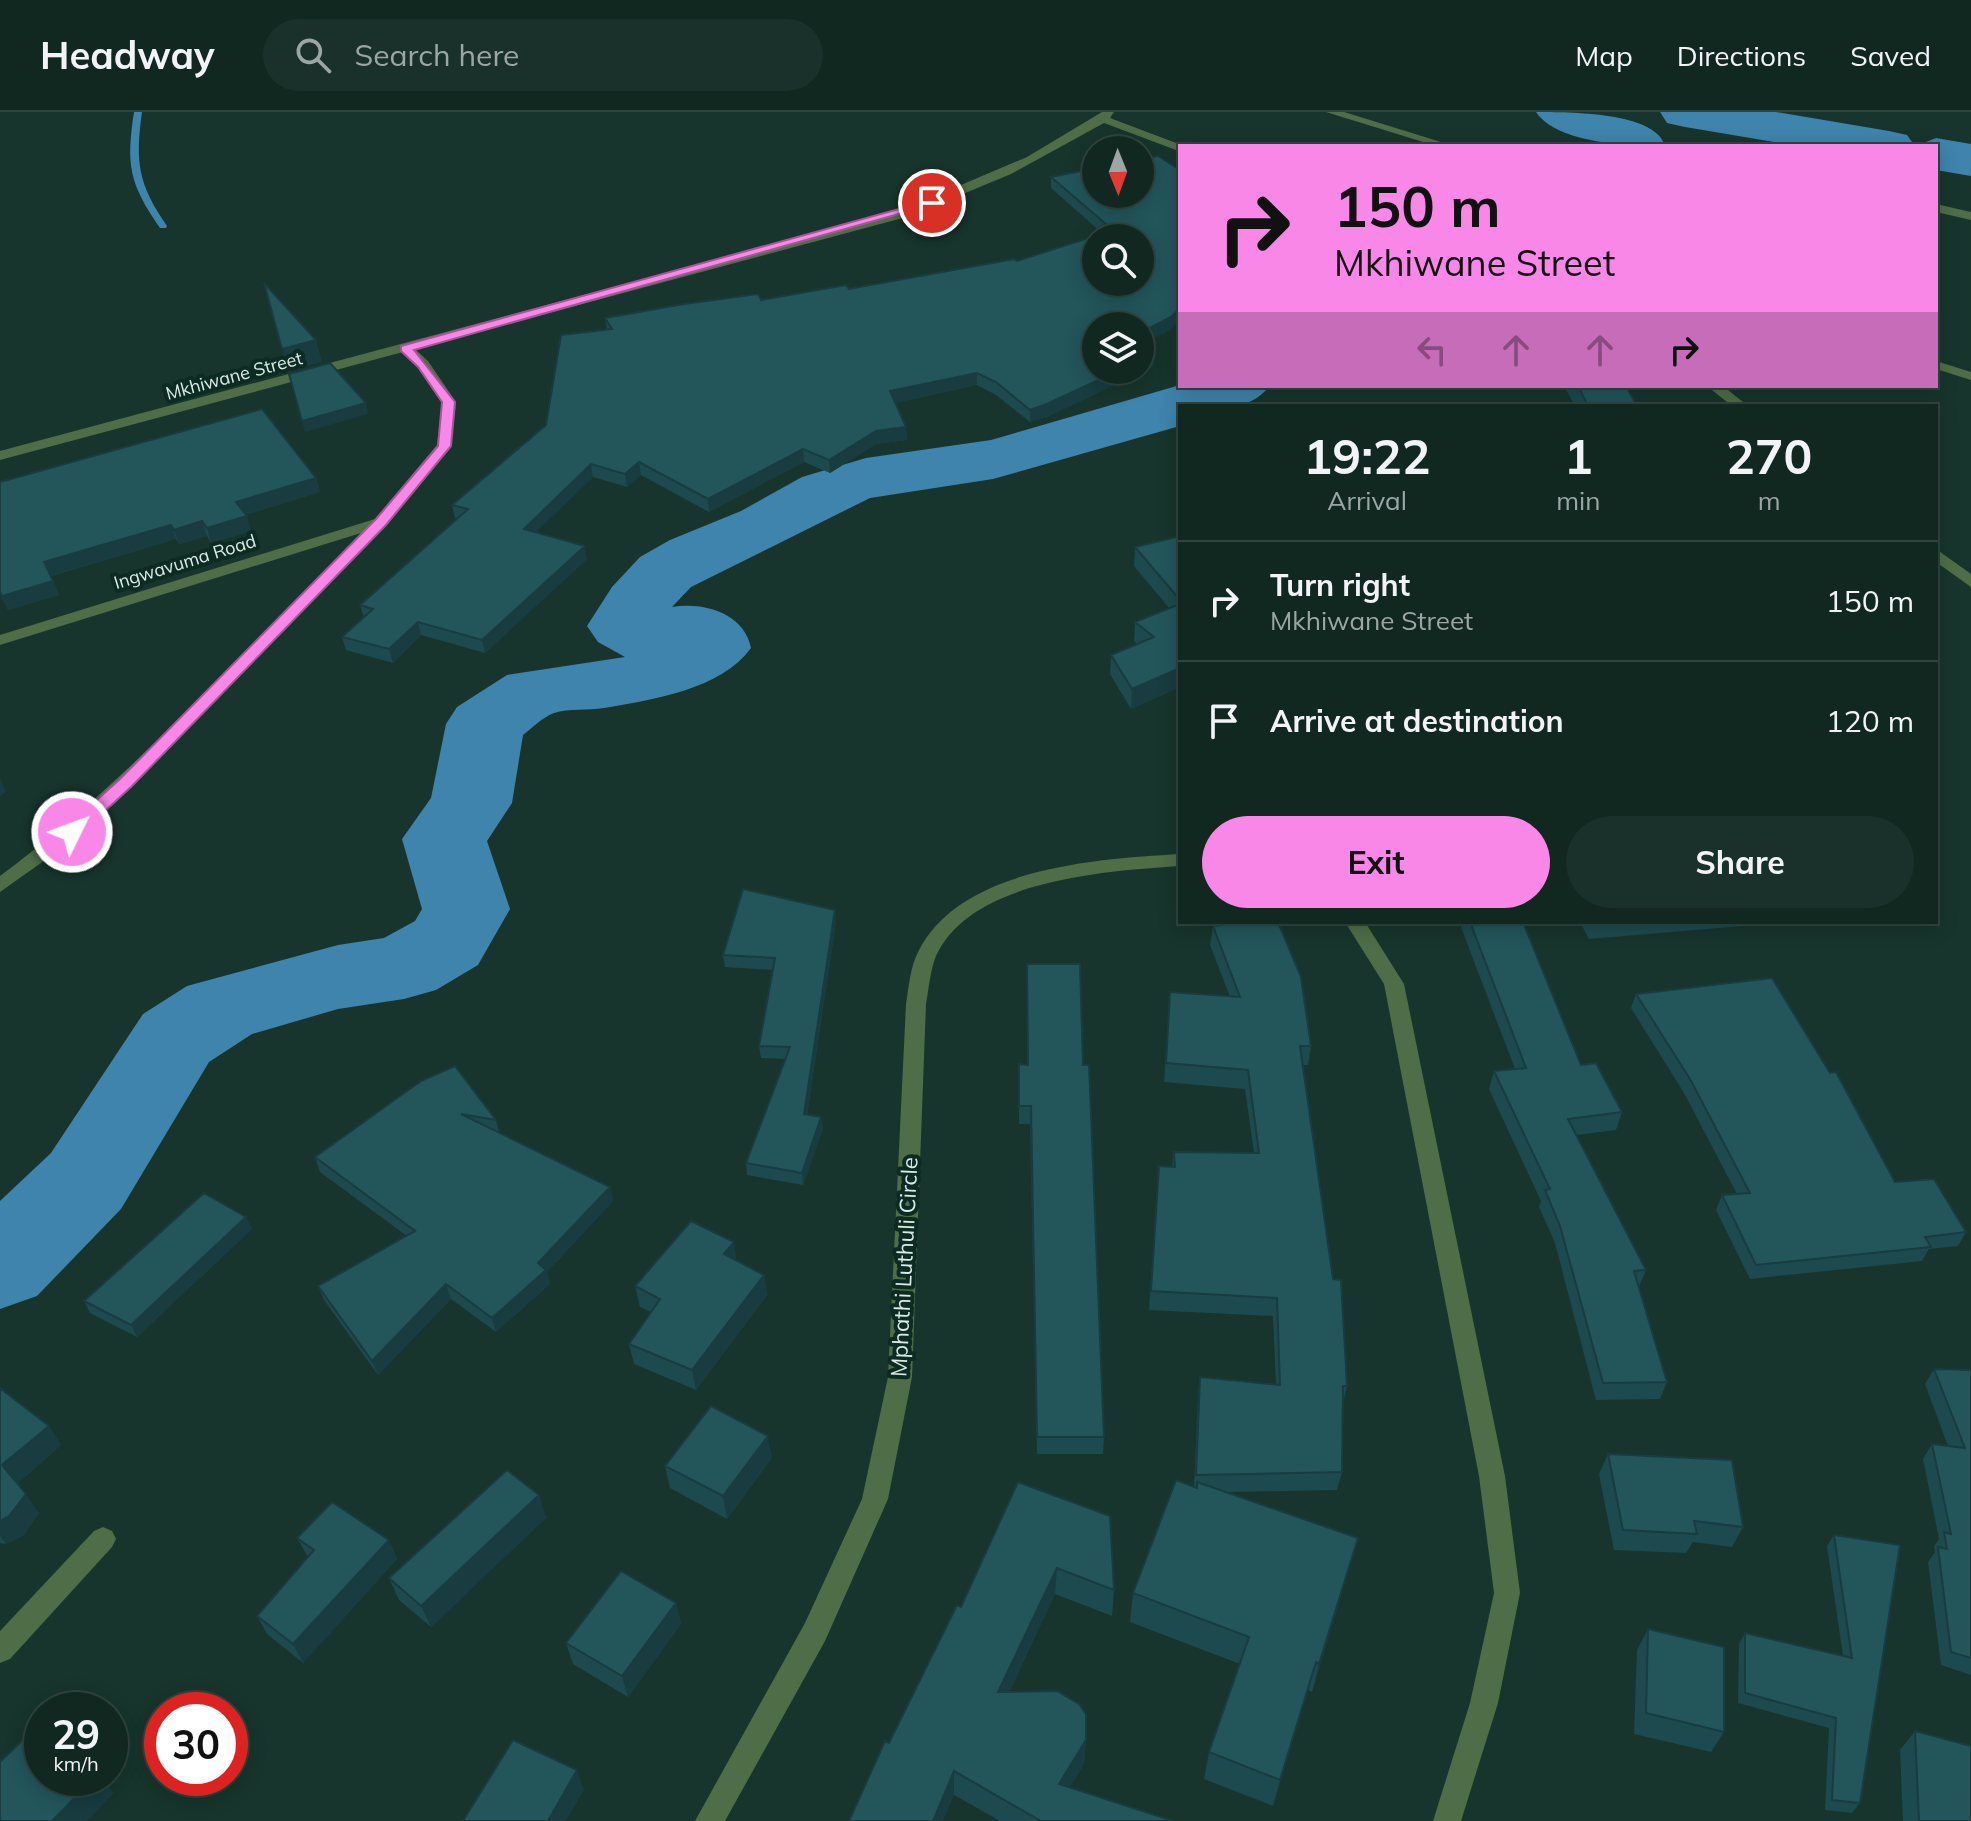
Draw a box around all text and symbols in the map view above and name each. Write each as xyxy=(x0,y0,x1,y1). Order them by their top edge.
search box xyxy=(263,19,823,91)
text: Headway xyxy=(40,31,215,79)
icon: search xyxy=(291,33,335,77)
text: Search here xyxy=(355,36,519,74)
text: Map xyxy=(1575,38,1633,73)
text: Directions xyxy=(1677,38,1806,73)
text: Saved xyxy=(1850,38,1931,73)
north arrow xyxy=(1082,136,1154,208)
map controls xyxy=(1082,136,1154,384)
pin xyxy=(898,169,966,237)
text: 150 m xyxy=(1334,171,1501,241)
icon: right xyxy=(1202,176,1306,280)
icon: arrive xyxy=(910,181,954,225)
button: search xyxy=(1082,224,1154,296)
text: Mkhiwane Street xyxy=(1334,240,1615,285)
button: layers xyxy=(1082,312,1154,384)
icon: left xyxy=(1410,328,1454,372)
icon: ahead xyxy=(1494,328,1538,372)
icon: ahead xyxy=(1578,328,1622,372)
icon: right xyxy=(1662,328,1706,372)
street label: Mkhiwane Street xyxy=(163,346,305,405)
text: 19:22 xyxy=(1304,426,1431,486)
text: 1 xyxy=(1564,426,1593,486)
text: 270 xyxy=(1726,426,1812,486)
text: Arrival xyxy=(1327,484,1407,517)
text: min xyxy=(1556,484,1600,517)
text: m xyxy=(1758,484,1781,517)
street label: Ingwavuma Road xyxy=(111,529,259,594)
text: Turn right xyxy=(1270,566,1410,604)
icon: right xyxy=(1202,579,1246,623)
text: 150 m xyxy=(1826,582,1914,620)
text: Mkhiwane Street xyxy=(1270,604,1473,637)
icon: arrive xyxy=(1202,699,1246,743)
text: Arrive at destination xyxy=(1270,702,1564,740)
text: 120 m xyxy=(1826,702,1914,740)
position arrow xyxy=(30,790,114,874)
button: Exit xyxy=(1202,816,1550,908)
button: Share xyxy=(1566,816,1914,908)
street label: Mphathi Luthuli Circle xyxy=(884,1156,924,1378)
speed limit sign: 30 xyxy=(144,1692,248,1796)
text: 29 xyxy=(52,1709,100,1759)
text: km/h xyxy=(53,1751,99,1776)

